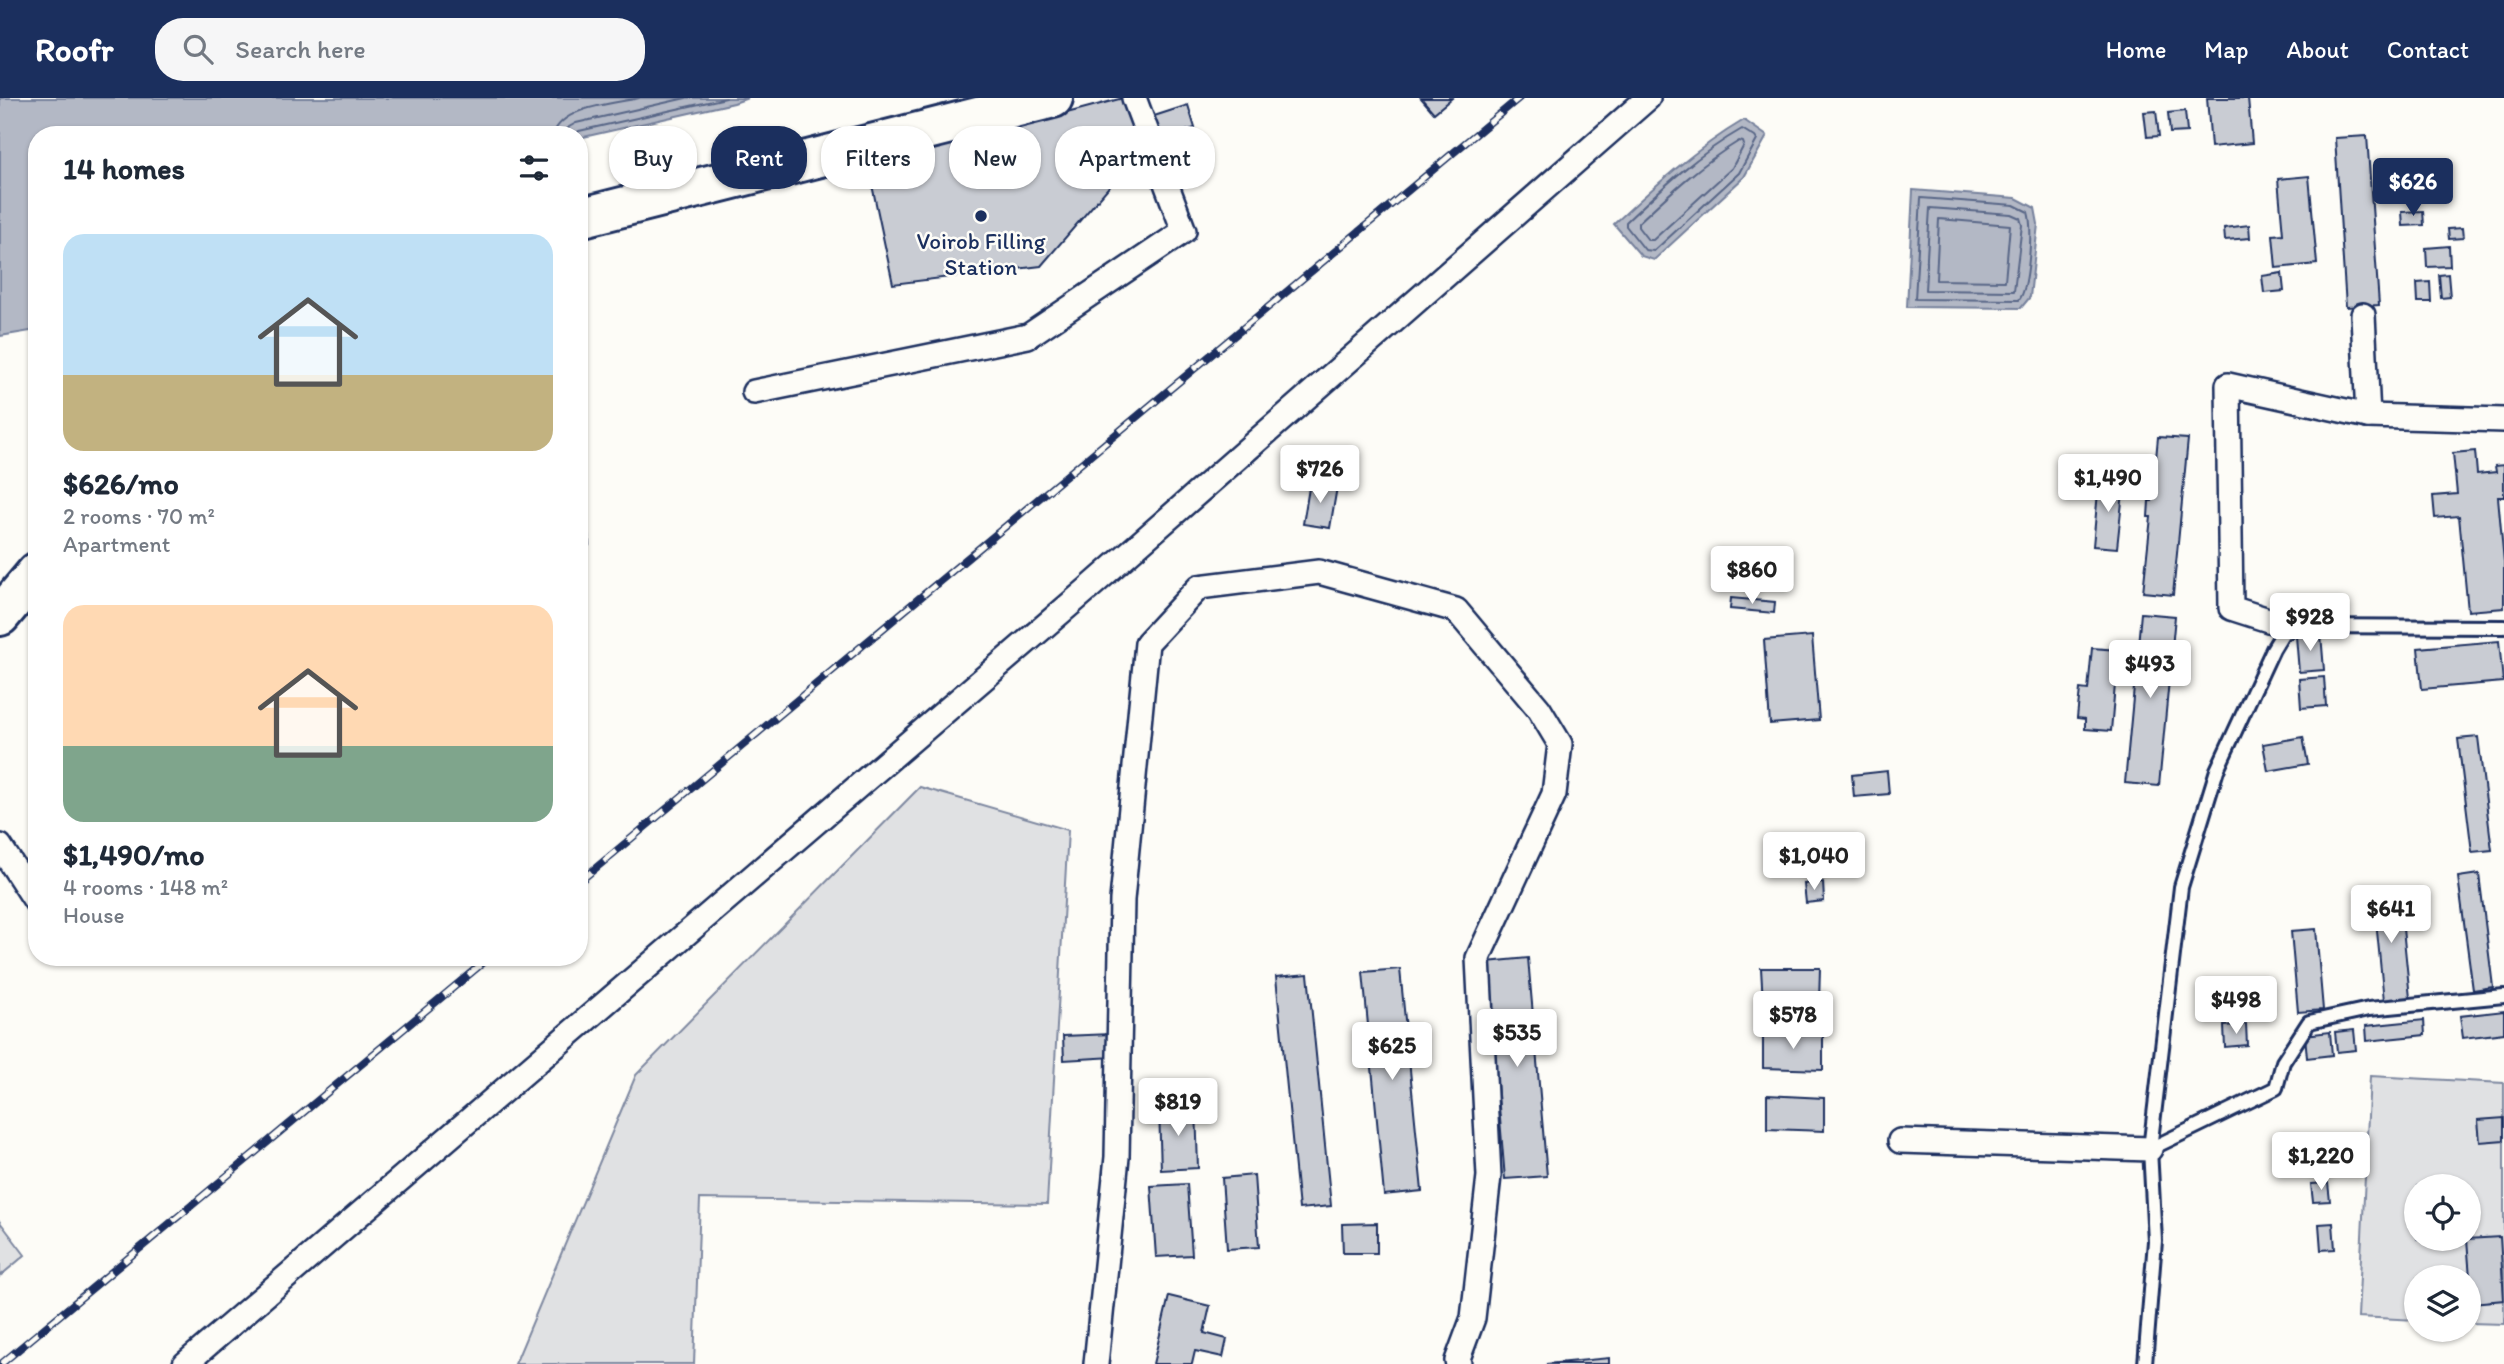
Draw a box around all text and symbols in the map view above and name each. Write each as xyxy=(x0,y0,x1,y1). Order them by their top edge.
search box xyxy=(155,18,645,81)
text: Roofr xyxy=(35,30,113,69)
icon: search xyxy=(179,30,217,68)
text: Search here xyxy=(235,33,366,65)
text: Home xyxy=(2106,35,2166,64)
text: Map xyxy=(2204,35,2248,64)
text: About xyxy=(2286,35,2349,64)
text: Contact xyxy=(2387,35,2469,64)
chip: Buy xyxy=(609,126,697,189)
chip: Rent xyxy=(711,126,807,189)
chip: Filters xyxy=(821,126,935,189)
chip: New xyxy=(949,126,1041,189)
chip: Apartment xyxy=(1055,126,1215,189)
icon: filters xyxy=(515,149,553,187)
text: 14 homes xyxy=(63,150,185,187)
pin: $626 xyxy=(2372,158,2454,218)
text: $626 xyxy=(2389,167,2437,195)
marker: Voirob Filling Station xyxy=(973,208,989,224)
place label: Voirob Filling Station xyxy=(917,227,1046,281)
icon: home xyxy=(245,279,371,405)
pin: $726 xyxy=(1279,446,1361,505)
text: $726 xyxy=(1296,454,1344,482)
pin: $1,490 xyxy=(2051,454,2165,514)
text: $1,490 xyxy=(2074,463,2142,491)
text: $626/mo xyxy=(63,465,179,502)
text: 2 rooms · 70 m² xyxy=(63,502,215,530)
text: Apartment xyxy=(63,530,170,558)
pin: $860 xyxy=(1711,546,1793,606)
text: $860 xyxy=(1727,555,1777,583)
pin: $928 xyxy=(2269,594,2351,653)
text: $928 xyxy=(2286,602,2334,630)
pin: $493 xyxy=(2109,640,2191,700)
text: $493 xyxy=(2125,649,2175,677)
icon: home xyxy=(245,650,371,776)
pin: $1,040 xyxy=(1757,832,1871,892)
text: $1,490/mo xyxy=(63,836,205,873)
text: $1,040 xyxy=(1779,841,1849,869)
text: 4 rooms · 148 m² xyxy=(63,873,228,901)
pin: $641 xyxy=(2350,886,2432,945)
text: $641 xyxy=(2367,894,2415,922)
text: House xyxy=(63,901,125,929)
pin: $498 xyxy=(2195,976,2277,1036)
text: $498 xyxy=(2211,985,2261,1013)
pin: $578 xyxy=(1752,992,1834,1051)
text: $578 xyxy=(1769,1000,1817,1028)
pin: $535 xyxy=(1476,1010,1558,1069)
text: $535 xyxy=(1493,1018,1541,1046)
pin: $625 xyxy=(1351,1023,1433,1082)
text: $625 xyxy=(1368,1031,1416,1059)
pin: $819 xyxy=(1137,1079,1219,1138)
text: $819 xyxy=(1155,1087,1201,1115)
pin: $1,220 xyxy=(2264,1132,2378,1192)
text: $1,220 xyxy=(2288,1141,2354,1169)
map controls xyxy=(2404,1174,2481,1342)
button: locate xyxy=(2404,1174,2481,1251)
button: layers xyxy=(2404,1265,2481,1342)

